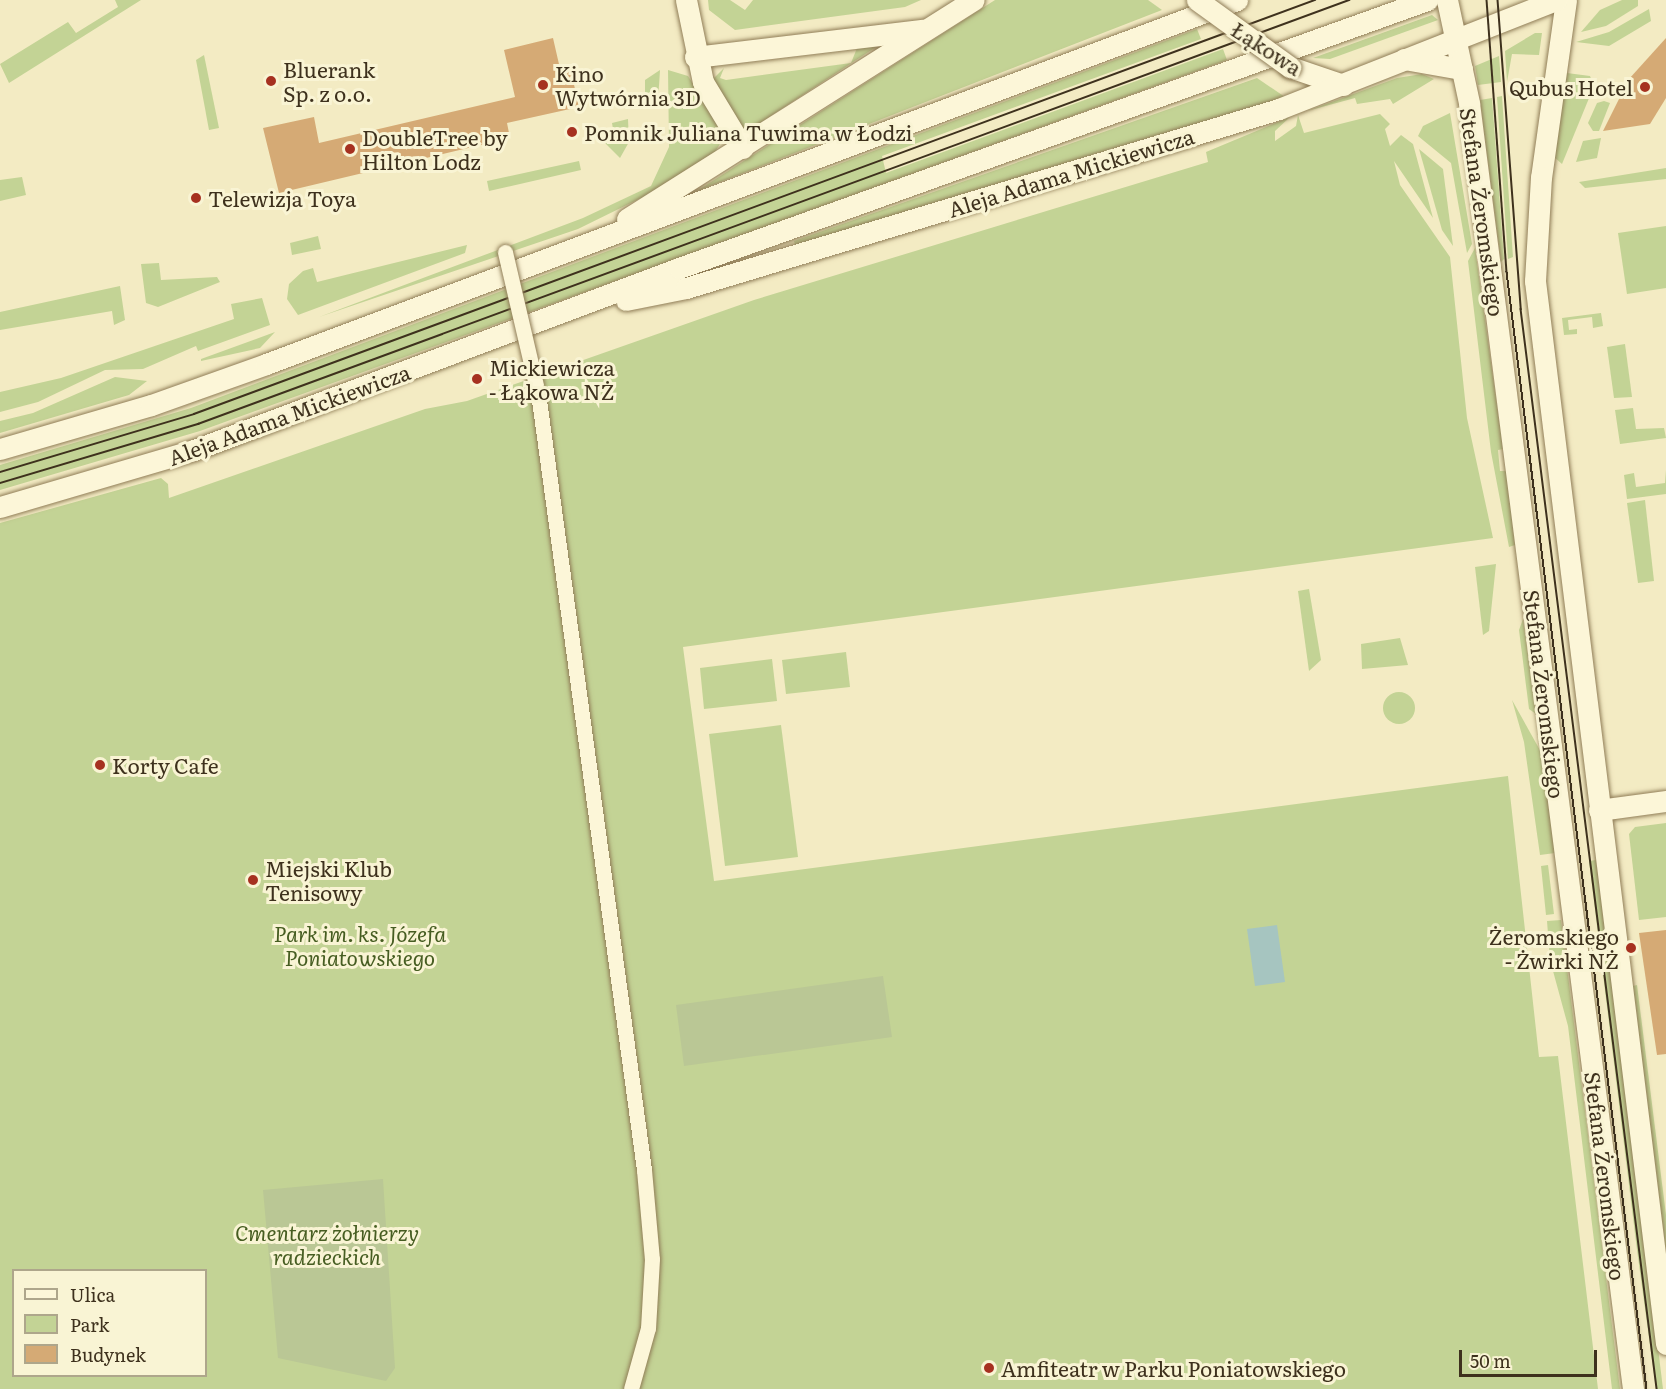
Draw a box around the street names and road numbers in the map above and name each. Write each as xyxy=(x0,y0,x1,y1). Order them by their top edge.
street label: Łąkowa xyxy=(1227,16,1307,80)
street label: Stefana Żeromskiego xyxy=(1456,106,1510,318)
street label: Aleja Adama Mickiewicza xyxy=(945,123,1197,221)
street label: Aleja Adama Mickiewicza xyxy=(165,358,413,470)
street label: Stefana Żeromskiego xyxy=(1520,588,1570,800)
street label: Stefana Żeromskiego xyxy=(1581,1070,1631,1282)

